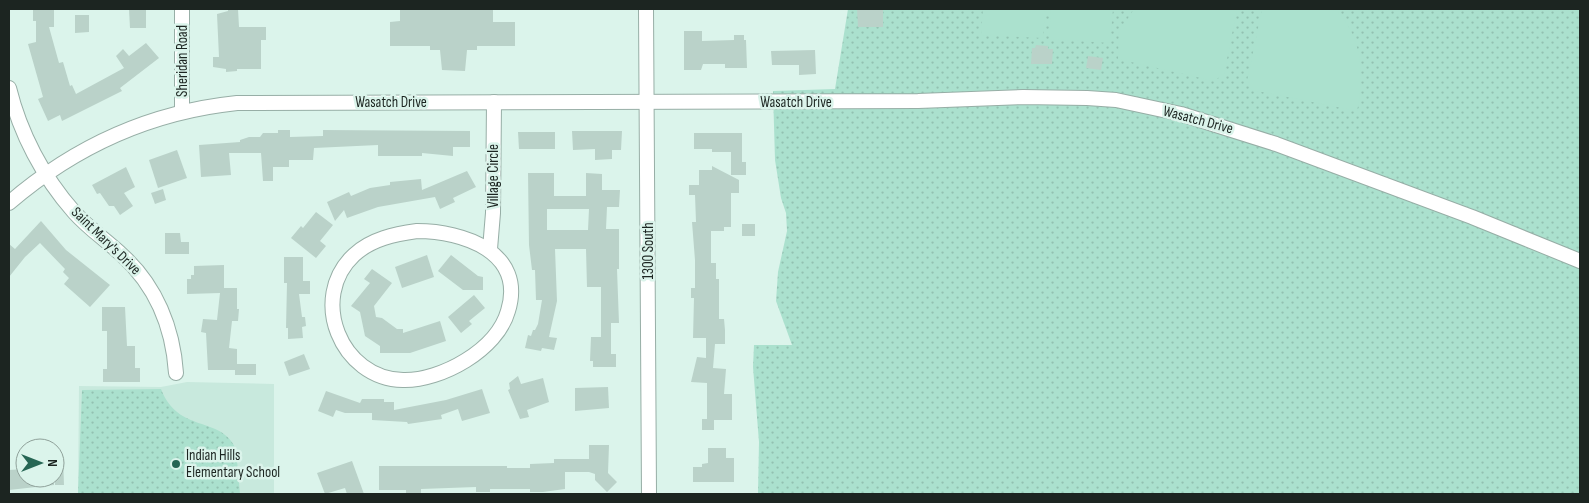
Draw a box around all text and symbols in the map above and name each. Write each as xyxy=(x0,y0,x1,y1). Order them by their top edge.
street label: Sheridan Road xyxy=(173,25,192,97)
street label: Wasatch Drive xyxy=(355,93,427,112)
street label: Wasatch Drive xyxy=(760,93,832,112)
street label: Wasatch Drive xyxy=(1161,102,1235,138)
street label: Village Circle xyxy=(484,144,503,208)
street label: Saint Mary's Drive xyxy=(67,203,145,279)
street label: 1300 South xyxy=(639,222,658,280)
north arrow xyxy=(15,438,65,488)
place label: Indian Hills Elementary School xyxy=(186,446,280,482)
marker: Indian Hills Elementary School xyxy=(170,458,182,470)
text: N xyxy=(44,459,61,467)

